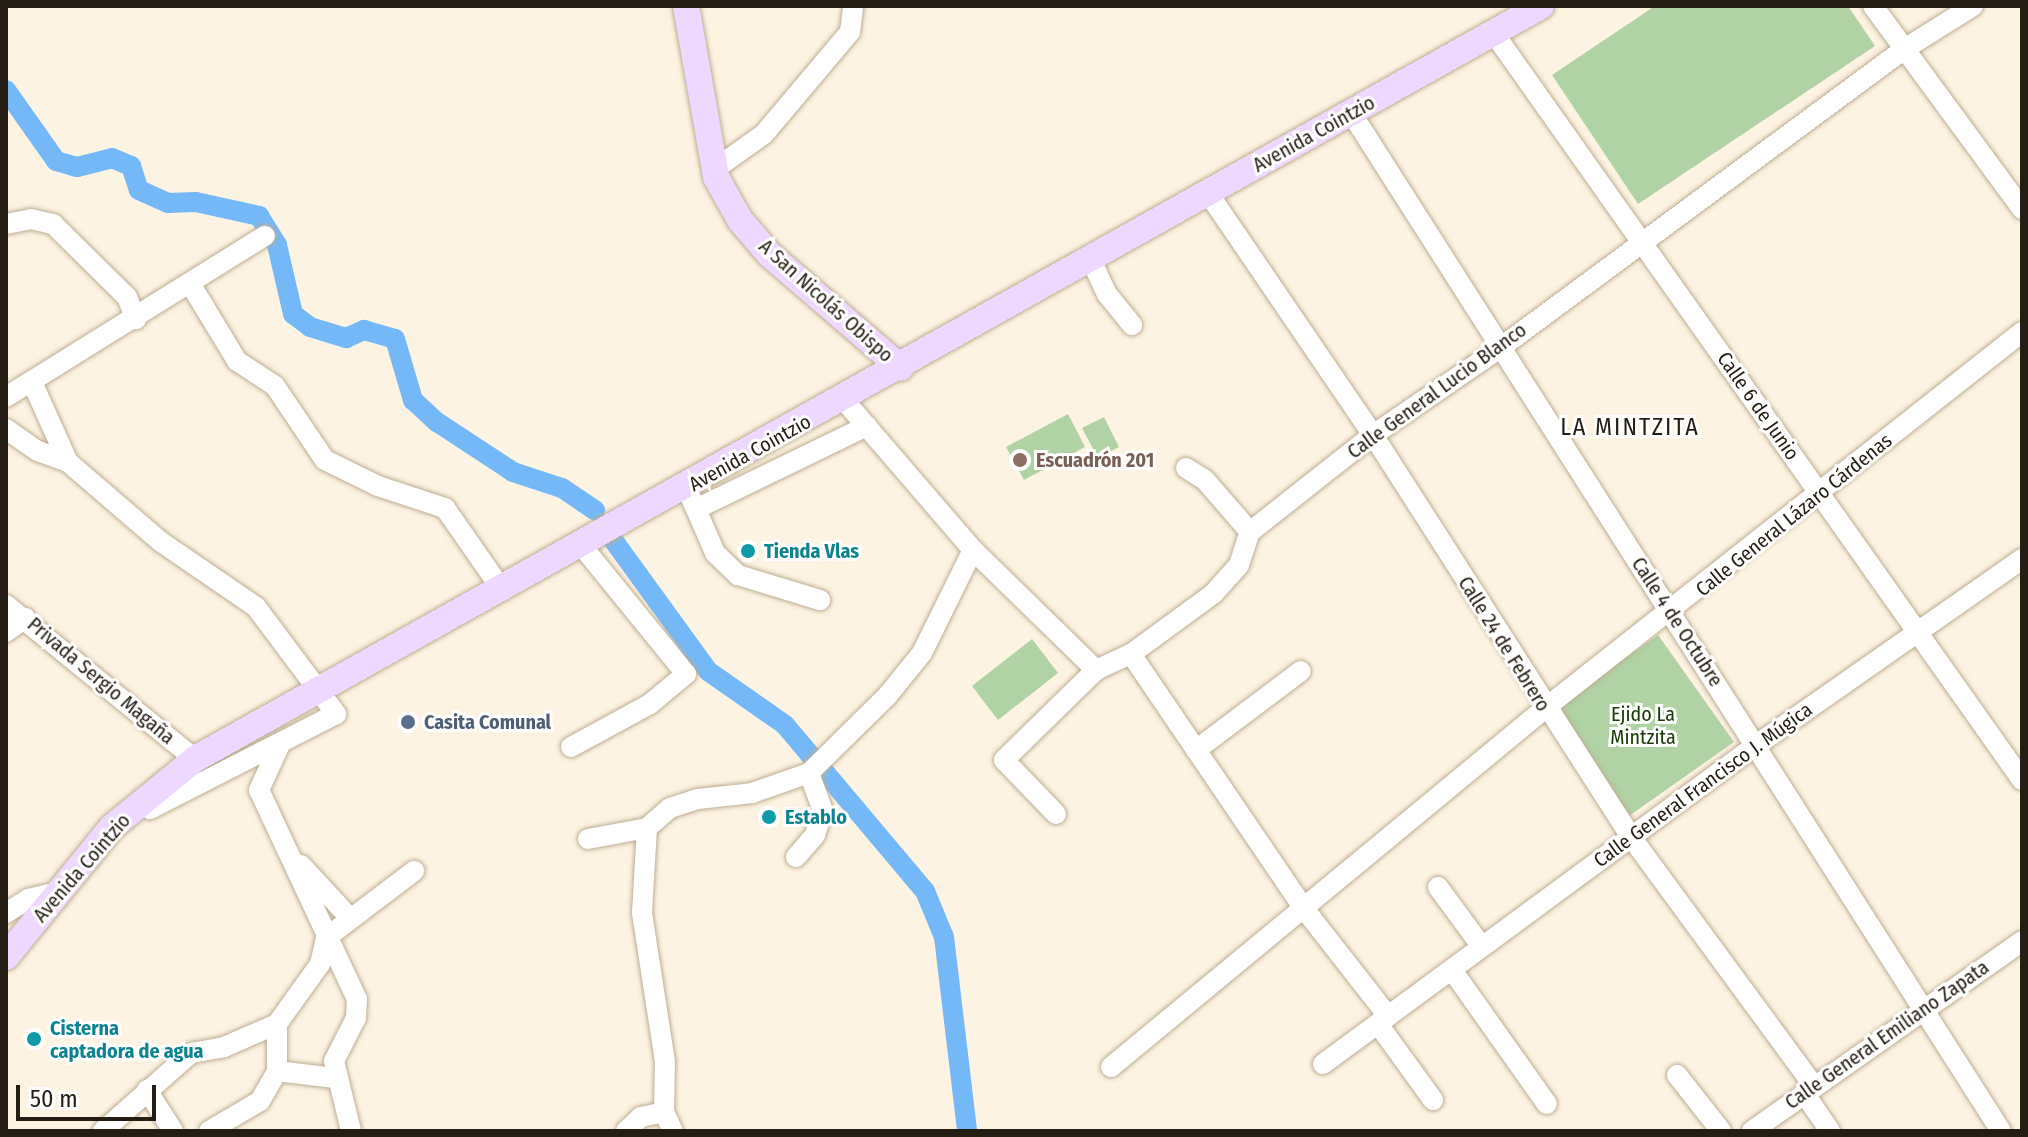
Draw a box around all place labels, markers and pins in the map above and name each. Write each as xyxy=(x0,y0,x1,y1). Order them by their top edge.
place label: Escuadrón 201 xyxy=(1036,448,1154,472)
marker: Escuadrón 201 xyxy=(1011,451,1029,469)
place label: Tienda Vlas xyxy=(764,539,859,563)
marker: Tienda Vlas xyxy=(739,542,757,560)
place label: Casita Comunal xyxy=(424,710,551,734)
marker: Casita Comunal xyxy=(399,713,417,731)
place label: Establo xyxy=(785,805,847,829)
marker: Establo xyxy=(760,808,778,826)
place label: Cisterna captadora de agua xyxy=(50,1016,204,1063)
marker: Cisterna captadora de agua xyxy=(25,1030,43,1048)

